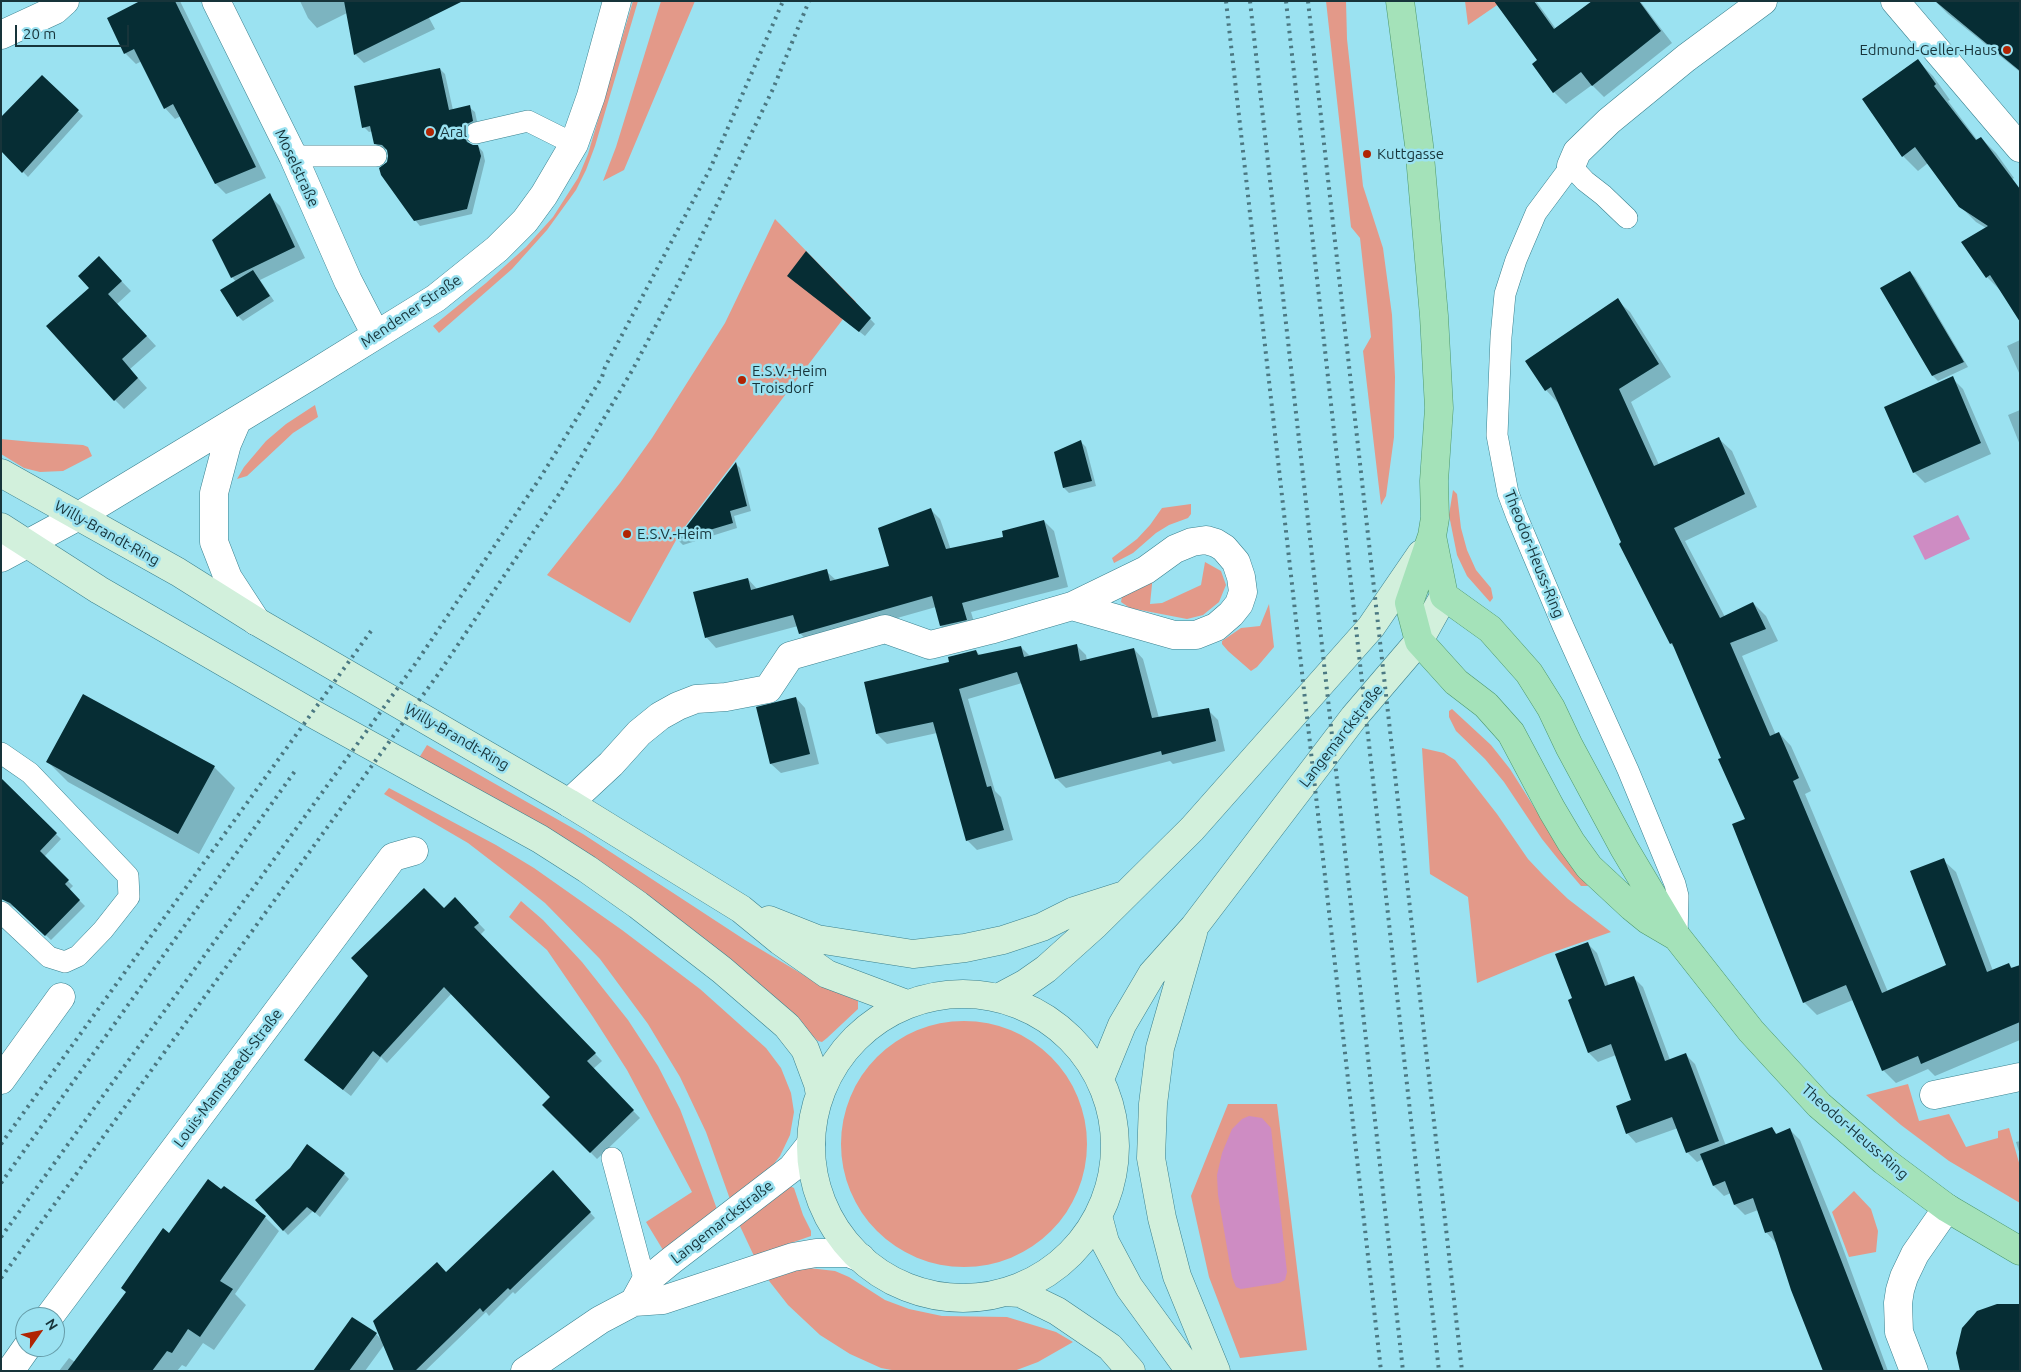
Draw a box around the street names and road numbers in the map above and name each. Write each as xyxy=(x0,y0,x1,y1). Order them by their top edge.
street label: Moselstraße xyxy=(271,126,323,210)
street label: Mendener Straße xyxy=(357,271,465,351)
street label: Theodor-Heuss-Ring xyxy=(1500,488,1568,620)
street label: Willy-Brandt-Ring xyxy=(51,497,163,569)
street label: Langemarckstraße xyxy=(1295,681,1387,791)
street label: Willy-Brandt-Ring xyxy=(402,700,512,774)
street label: Louis-Mannstaedt-Straße xyxy=(170,1005,286,1151)
street label: Theodor-Heuss-Ring xyxy=(1798,1081,1912,1183)
street label: Langemarckstraße xyxy=(667,1176,777,1268)

